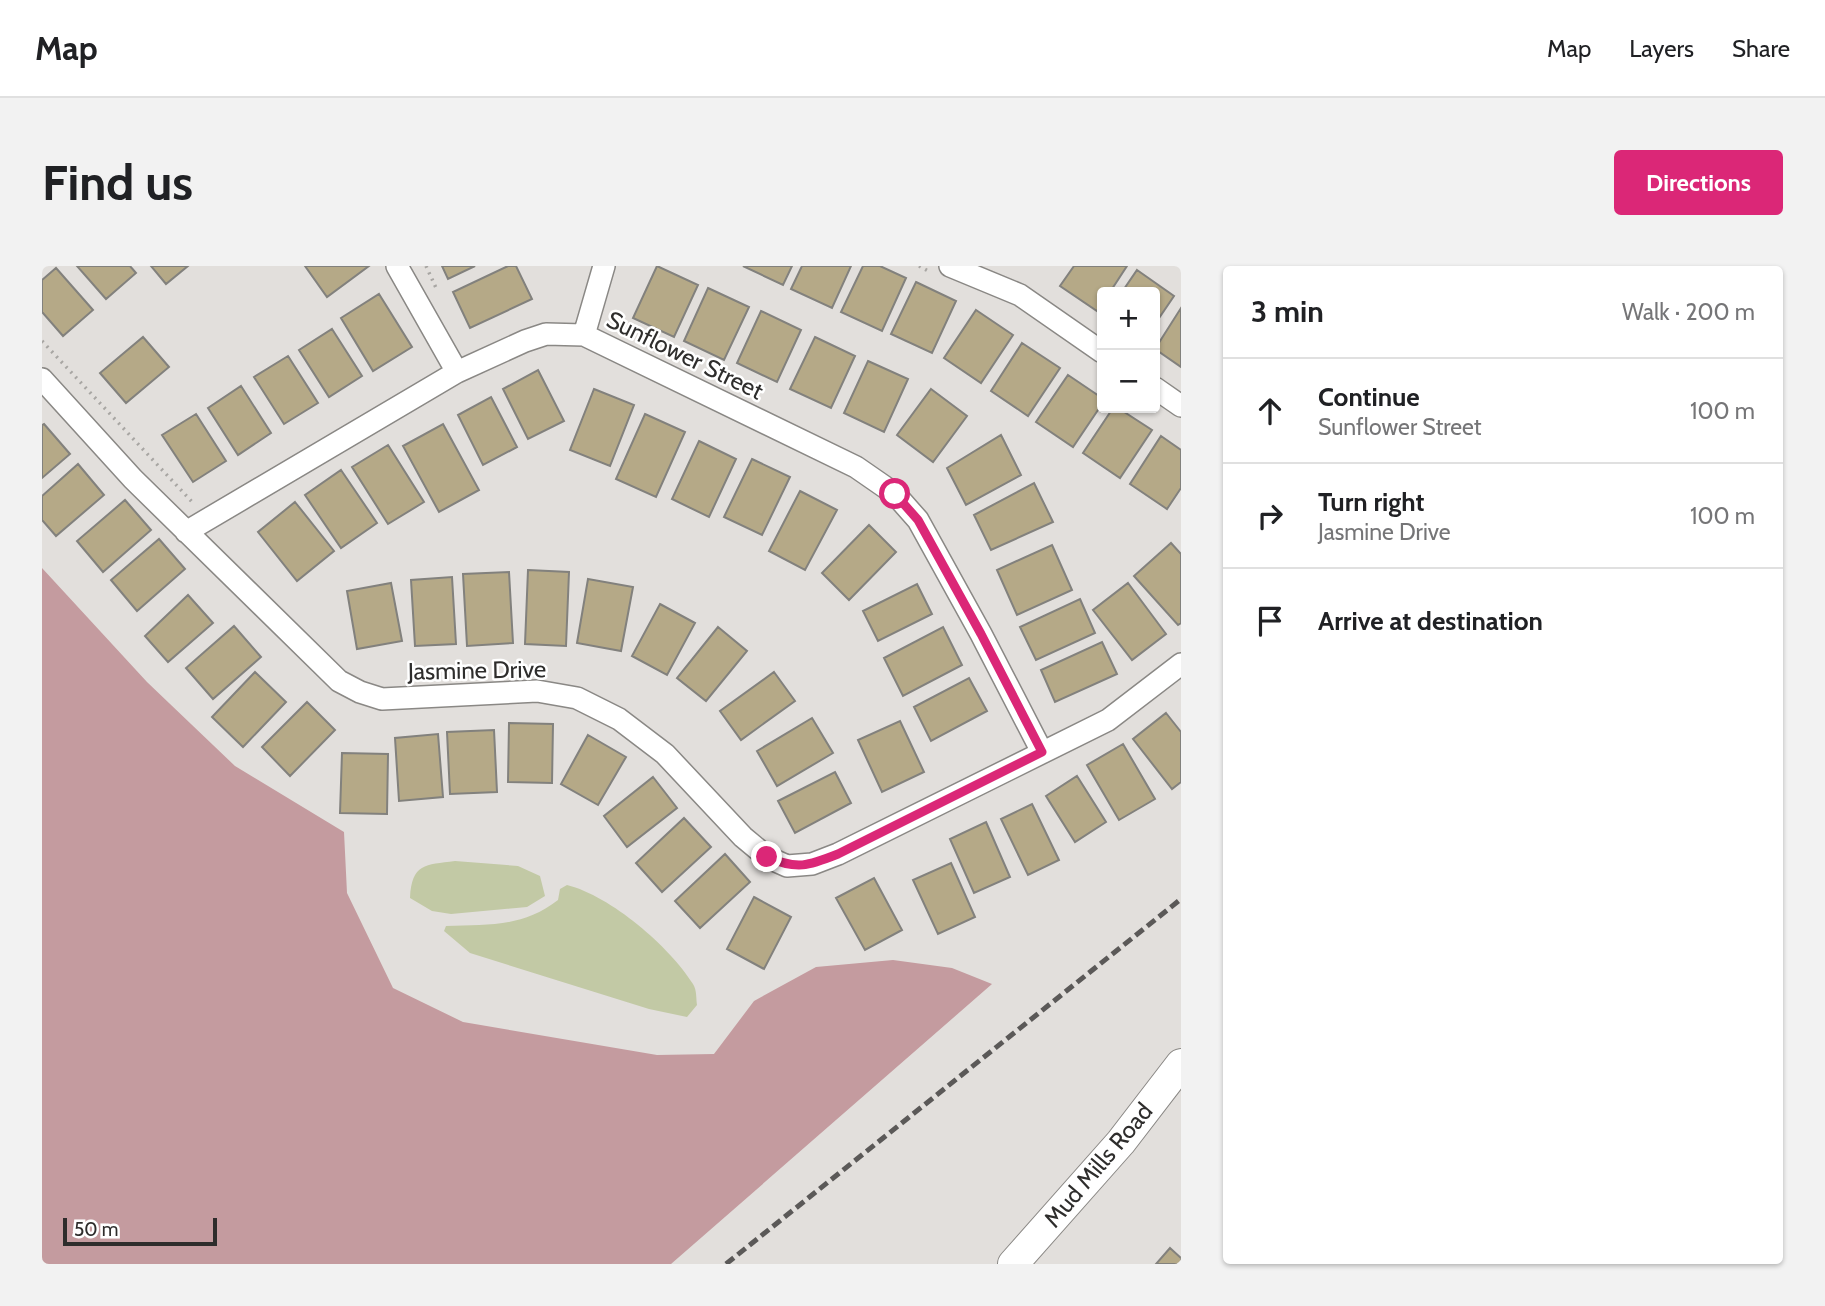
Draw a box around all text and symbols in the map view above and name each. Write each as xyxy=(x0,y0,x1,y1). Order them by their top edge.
text: Map xyxy=(35,28,98,68)
text: Map xyxy=(1547,34,1591,63)
text: Layers xyxy=(1629,34,1694,63)
text: Share xyxy=(1732,34,1790,63)
button: Directions xyxy=(1614,150,1783,215)
text: Find us xyxy=(42,153,193,212)
map controls xyxy=(1097,287,1160,413)
button: + xyxy=(1097,287,1160,350)
text: 3 min xyxy=(1251,293,1324,330)
text: Walk · 200 m xyxy=(1622,298,1755,326)
street label: Sunflower Street xyxy=(602,305,768,405)
button: − xyxy=(1097,350,1160,413)
text: Continue xyxy=(1318,381,1420,413)
icon: ahead xyxy=(1251,392,1289,430)
text: 100 m xyxy=(1690,397,1755,425)
text: Sunflower Street xyxy=(1318,413,1481,441)
route start xyxy=(879,478,910,509)
text: Turn right xyxy=(1318,486,1424,518)
icon: right xyxy=(1251,497,1289,535)
text: 100 m xyxy=(1690,502,1755,530)
text: Jasmine Drive xyxy=(1318,518,1451,546)
icon: arrive xyxy=(1251,602,1289,640)
text: Arrive at destination xyxy=(1318,605,1543,637)
street label: Jasmine Drive xyxy=(407,654,546,686)
route end xyxy=(751,841,782,872)
street label: Mud Mills Road xyxy=(1038,1097,1158,1233)
scale bar xyxy=(63,1215,217,1247)
text: 50 m xyxy=(74,1218,118,1241)

